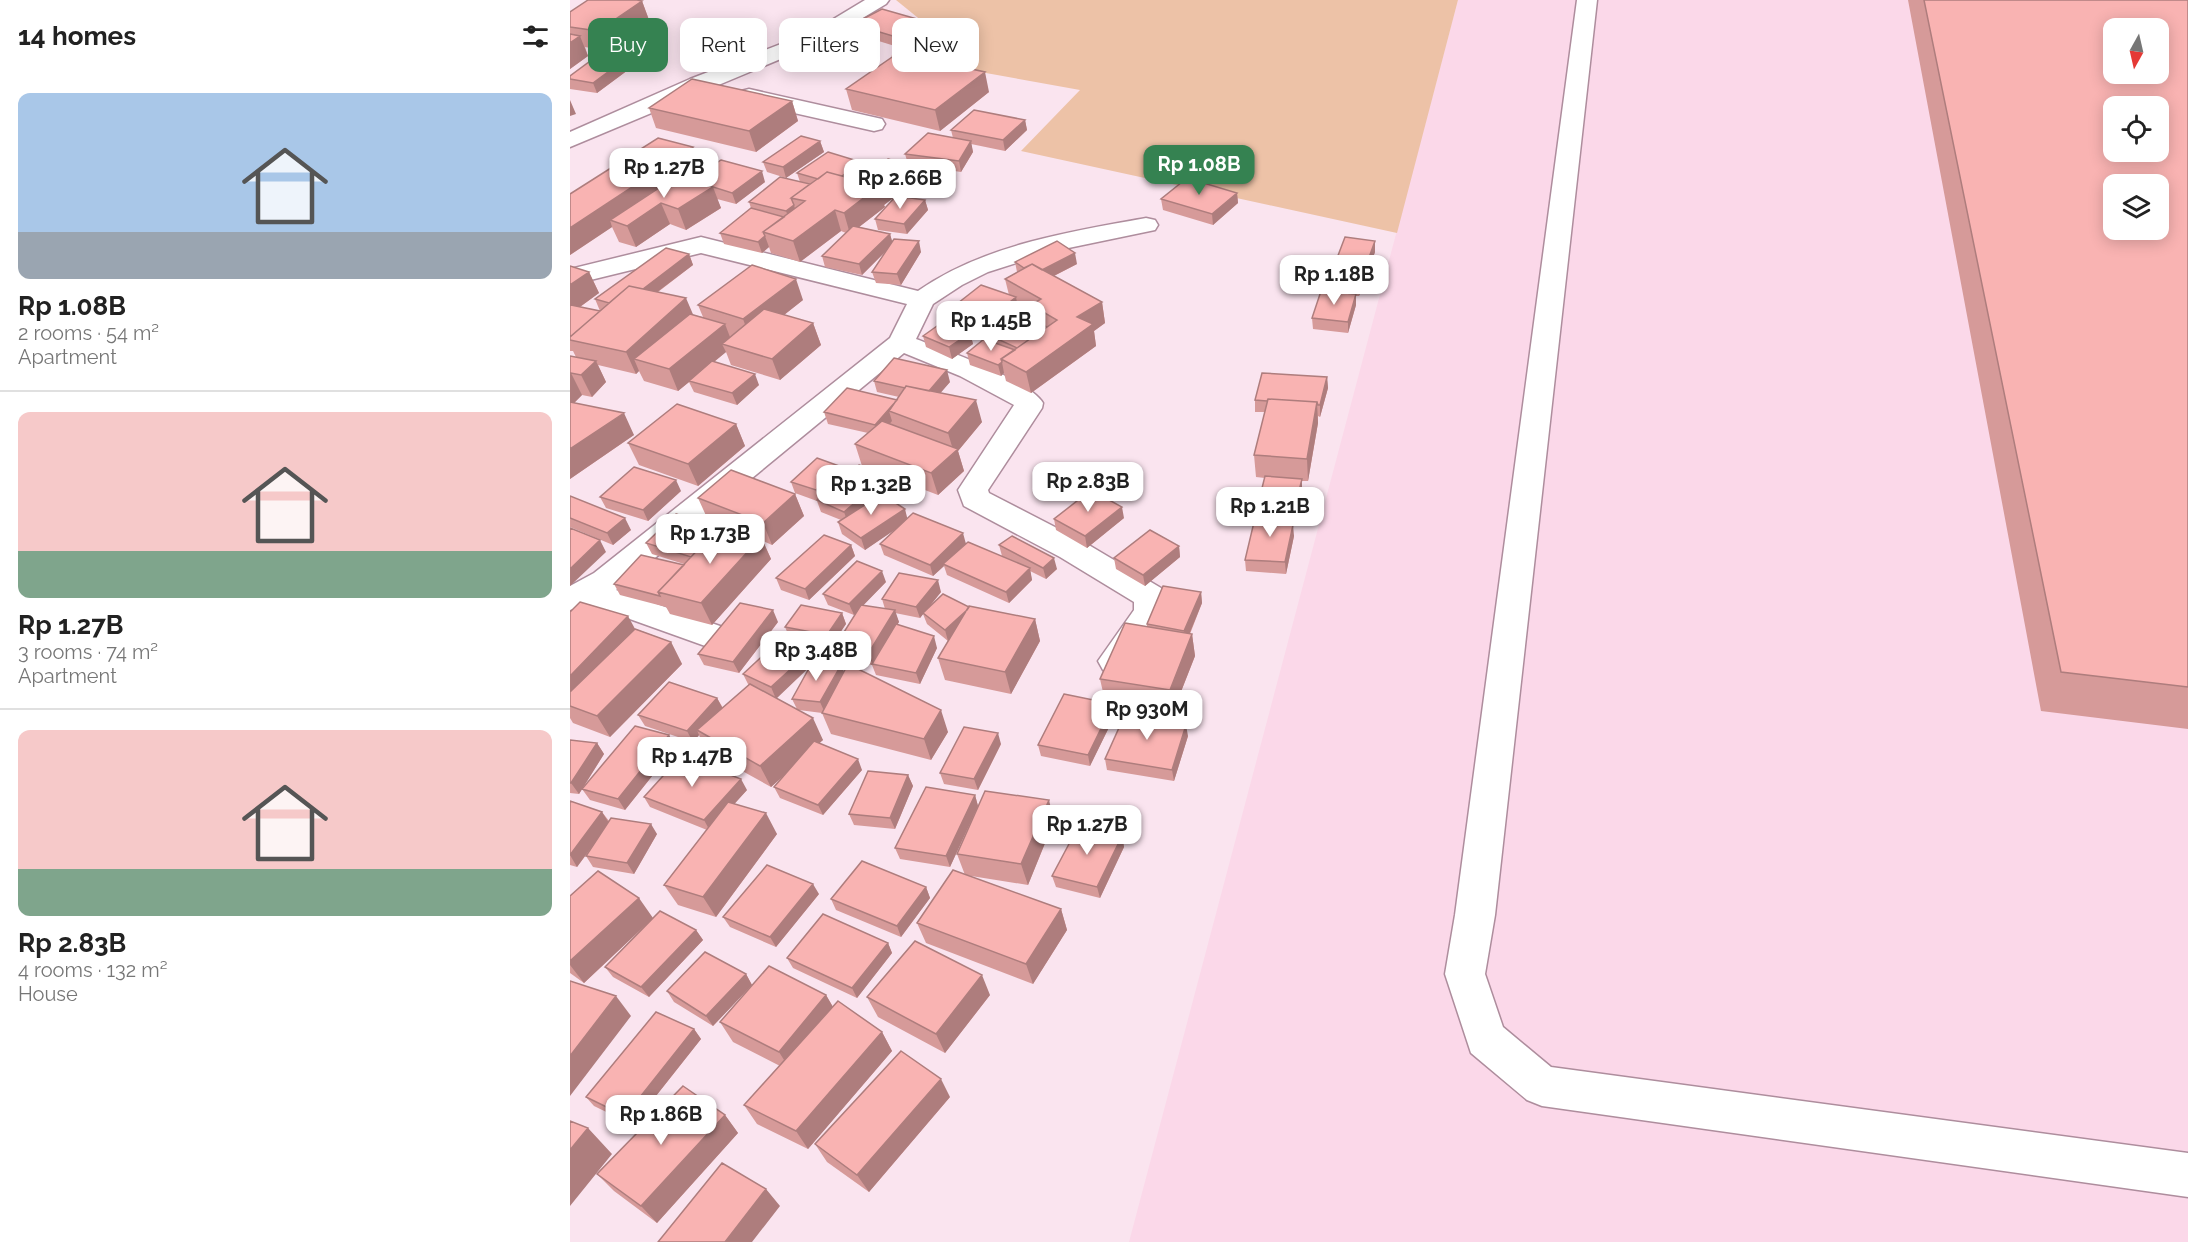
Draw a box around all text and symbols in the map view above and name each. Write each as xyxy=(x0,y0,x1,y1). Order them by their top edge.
chip: Buy xyxy=(588,18,668,72)
chip: Rent xyxy=(680,18,767,72)
chip: Filters xyxy=(779,18,880,72)
chip: New xyxy=(892,18,979,72)
north arrow xyxy=(2103,18,2169,84)
map controls xyxy=(2103,18,2169,240)
icon: filters xyxy=(519,20,552,53)
text: 14 homes xyxy=(18,21,136,51)
button: locate xyxy=(2103,96,2169,162)
icon: home xyxy=(231,132,339,240)
pin: Rp 1.08B xyxy=(1137,145,1261,196)
pin: Rp 1.27B xyxy=(602,148,726,199)
text: Rp 1.08B xyxy=(1157,152,1241,176)
text: Rp 1.27B xyxy=(623,155,705,179)
pin: Rp 2.66B xyxy=(838,159,962,210)
text: Rp 2.66B xyxy=(858,166,942,190)
button: layers xyxy=(2103,174,2169,240)
pin: Rp 1.18B xyxy=(1272,255,1396,306)
text: Rp 1.18B xyxy=(1294,262,1374,286)
text: Rp 1.08B xyxy=(18,291,126,321)
pin: Rp 1.45B xyxy=(929,301,1053,352)
text: Rp 1.45B xyxy=(950,308,1032,332)
text: 2 rooms · 54 m² xyxy=(18,321,159,345)
text: Apartment xyxy=(18,345,117,369)
icon: home xyxy=(231,451,339,559)
pin: Rp 2.83B xyxy=(1026,462,1150,513)
pin: Rp 1.32B xyxy=(809,465,933,516)
text: Rp 2.83B xyxy=(1046,469,1130,493)
text: Rp 1.32B xyxy=(830,472,912,496)
pin: Rp 1.21B xyxy=(1208,487,1332,538)
text: Rp 1.21B xyxy=(1230,494,1310,518)
pin: Rp 1.73B xyxy=(648,514,772,565)
text: Rp 1.73B xyxy=(670,521,750,545)
text: Rp 1.27B xyxy=(18,610,124,640)
pin: Rp 3.48B xyxy=(754,631,878,682)
text: Rp 3.48B xyxy=(774,638,858,662)
text: 3 rooms · 74 m² xyxy=(18,640,158,664)
text: Apartment xyxy=(18,664,117,688)
pin: Rp 930M xyxy=(1092,690,1202,741)
text: Rp 930M xyxy=(1105,697,1189,721)
pin: Rp 1.47B xyxy=(630,737,754,788)
text: Rp 1.47B xyxy=(651,744,733,768)
icon: home xyxy=(231,769,339,877)
pin: Rp 1.27B xyxy=(1025,805,1149,856)
text: Rp 1.27B xyxy=(1046,812,1128,836)
text: Rp 2.83B xyxy=(18,928,126,958)
text: 4 rooms · 132 m² xyxy=(18,958,167,982)
text: House xyxy=(18,982,78,1006)
pin: Rp 1.86B xyxy=(599,1095,723,1146)
text: Rp 1.86B xyxy=(620,1102,702,1126)

